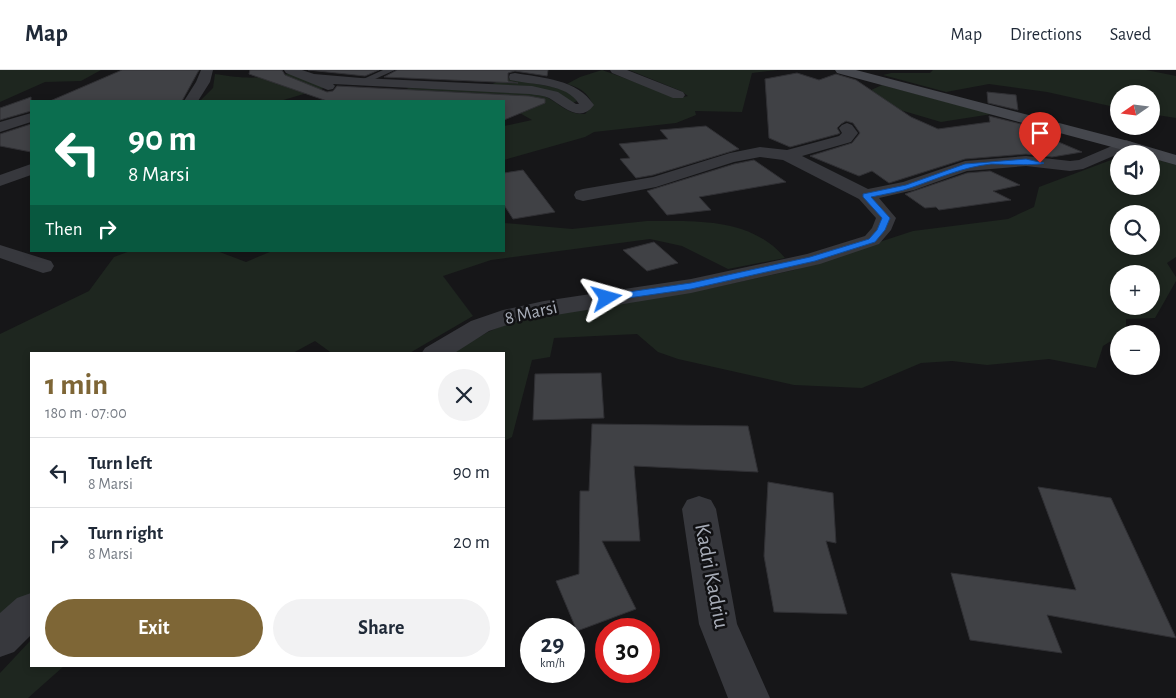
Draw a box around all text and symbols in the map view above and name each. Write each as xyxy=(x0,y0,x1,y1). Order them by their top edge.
text: Map xyxy=(25,22,68,46)
text: Map xyxy=(951,26,982,44)
text: Directions xyxy=(1010,26,1082,44)
text: Saved xyxy=(1110,26,1151,44)
north arrow xyxy=(1110,85,1160,135)
map controls xyxy=(1110,85,1160,375)
pin xyxy=(1019,112,1061,163)
icon: arrive xyxy=(1026,119,1054,147)
icon: left xyxy=(45,120,110,185)
text: 90 m xyxy=(128,122,197,157)
button: sound xyxy=(1110,145,1160,195)
text: 8 Marsi xyxy=(128,163,190,185)
button: search xyxy=(1110,205,1160,255)
icon: right xyxy=(93,215,121,243)
text: Then xyxy=(45,220,83,239)
button: + xyxy=(1110,265,1160,315)
position arrow xyxy=(580,271,632,323)
street label: 8 Marsi xyxy=(503,298,559,328)
button: − xyxy=(1110,325,1160,375)
button: close xyxy=(438,369,490,421)
text: 1 min xyxy=(45,370,108,400)
text: 180 m · 07:00 xyxy=(45,405,127,421)
text: Turn left xyxy=(88,454,152,473)
icon: left xyxy=(45,459,73,487)
text: 90 m xyxy=(453,463,490,482)
text: 8 Marsi xyxy=(88,476,133,492)
street label: Kadri Kadriu xyxy=(691,522,733,630)
text: Turn right xyxy=(88,524,163,543)
icon: right xyxy=(45,529,73,557)
text: 20 m xyxy=(453,533,490,552)
text: 8 Marsi xyxy=(88,546,133,562)
button: Exit xyxy=(45,599,263,657)
button: Share xyxy=(273,599,490,657)
speed limit sign: 30 xyxy=(595,618,660,683)
text: 29 xyxy=(541,632,564,657)
text: km/h xyxy=(540,657,565,669)

